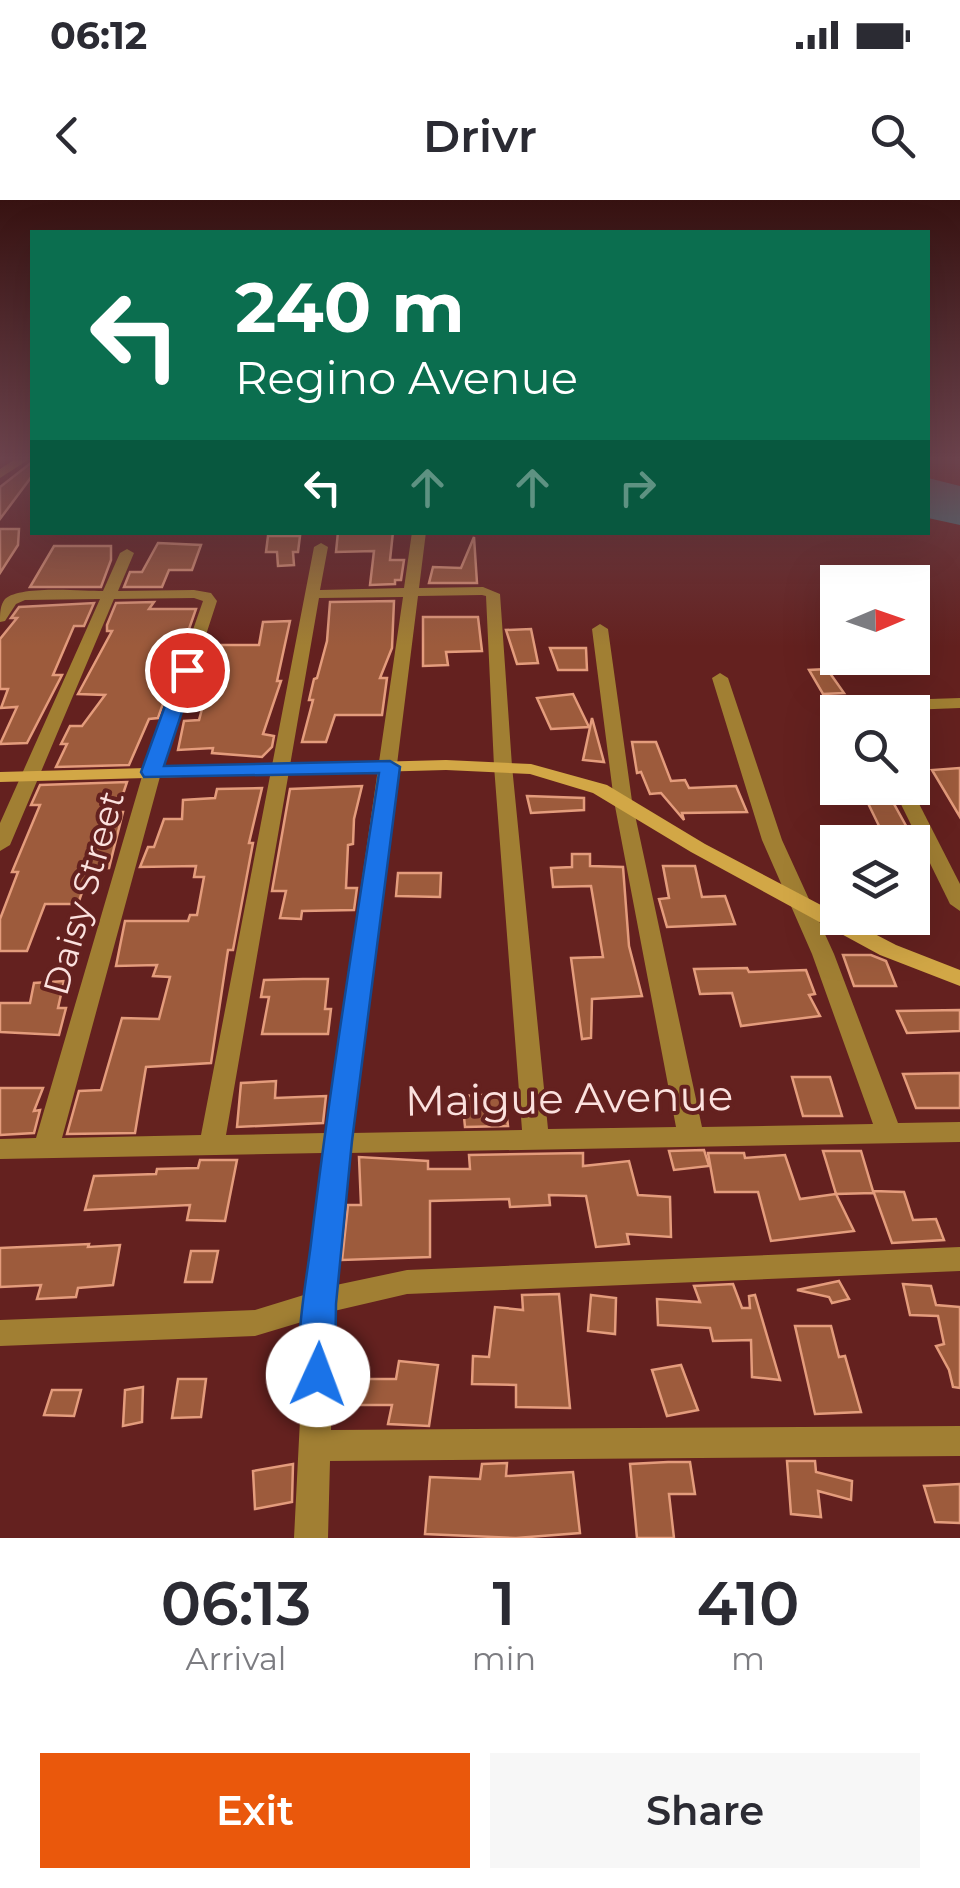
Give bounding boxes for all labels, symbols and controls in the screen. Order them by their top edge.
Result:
text: 06:12 [50,12,147,59]
icon: back [40,108,95,163]
text: Drivr [423,108,537,163]
icon: search [865,108,920,163]
text: 240 m [235,264,465,350]
icon: left [70,270,200,400]
text: Regino Avenue [235,350,578,405]
icon: left [295,460,350,515]
icon: ahead [400,460,455,515]
icon: ahead [505,460,560,515]
icon: right [610,460,665,515]
north arrow [820,565,930,675]
map controls [820,565,930,935]
pin [145,628,230,713]
icon: arrive [160,643,215,698]
button: search [820,695,930,805]
street label: Daisy Street [34,786,133,1000]
button: layers [820,825,930,935]
street label: Maigue Avenue [405,1069,733,1127]
position arrow [266,1323,370,1427]
text: 06:13 [161,1567,311,1640]
text: 1 [493,1567,515,1640]
text: 410 [697,1567,799,1640]
text: Arrival [185,1639,286,1678]
text: min [472,1639,536,1678]
text: m [731,1639,765,1678]
button: Exit [40,1753,470,1868]
button: Share [490,1753,920,1868]

